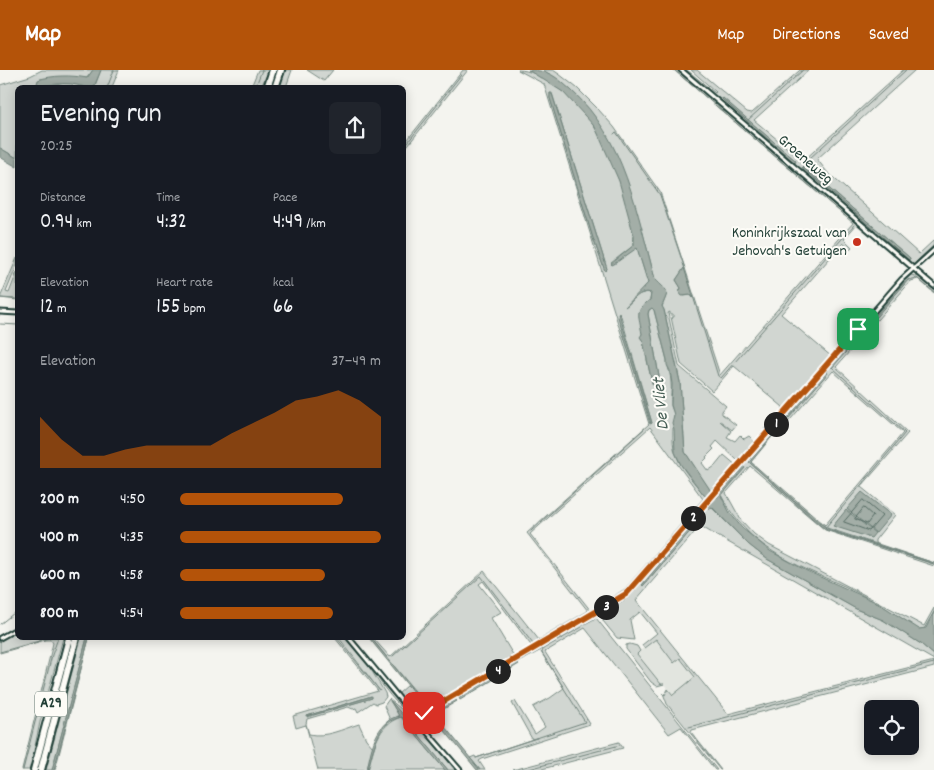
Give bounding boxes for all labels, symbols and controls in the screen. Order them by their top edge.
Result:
text: Map [25,18,61,52]
text: Map [717,23,744,48]
text: Directions [772,23,841,48]
text: Saved [869,23,909,48]
text: Evening run [40,96,162,136]
button: share [329,102,381,154]
street label: Groeneweg [772,129,838,191]
text: 20:25 [40,135,73,158]
text: Distance [40,188,86,208]
text: Time [156,188,180,208]
text: Pace [273,188,297,208]
text: 0.94 [40,208,73,238]
text: 4:32 [156,208,187,238]
text: 4:49 [273,208,303,238]
text: km [73,214,92,234]
text: /km [303,214,326,234]
place label: Koninkrijkszaal van Jehovah's Getuigen [732,222,847,263]
marker: Koninkrijkszaal van Jehovah's Getuigen [851,236,863,248]
text: Elevation [40,273,89,293]
text: Heart rate [156,273,213,293]
text: kcal [273,273,294,293]
text: 12 [40,293,54,323]
text: 155 [156,293,180,323]
text: 66 [273,293,293,323]
text: m [54,299,67,319]
text: bpm [180,299,206,319]
pin [837,308,879,350]
icon: arrive [844,315,872,343]
text: Elevation [40,350,96,373]
text: 37–49 m [331,350,381,373]
water label: De Vliet [647,375,677,431]
pin: 1 [764,412,788,436]
text: 1 [775,414,778,434]
text: 200 m [40,488,79,511]
text: 4:50 [120,488,145,511]
pin: 2 [680,506,706,530]
text: 2 [690,508,697,528]
text: 400 m [40,526,79,549]
text: 4:35 [120,526,144,549]
text: 600 m [40,564,80,587]
text: 4:58 [120,564,143,587]
pin: 3 [594,594,618,620]
text: 3 [603,597,610,617]
text: 800 m [40,602,79,625]
text: 4:54 [120,602,143,625]
pin: 4 [486,658,510,684]
text: 4 [496,661,501,681]
road number: A29 [35,692,67,716]
pin [403,692,445,734]
icon: check [410,699,438,727]
map controls [864,700,919,755]
button: locate [864,700,919,755]

